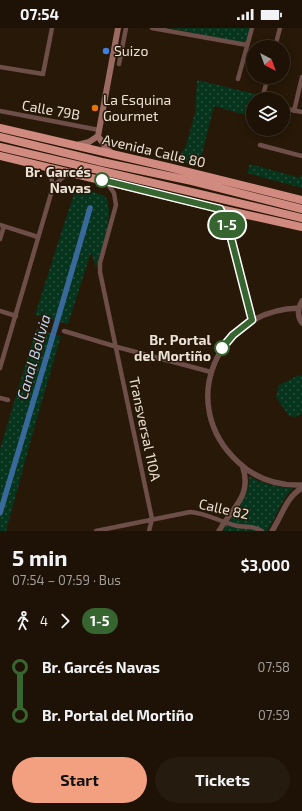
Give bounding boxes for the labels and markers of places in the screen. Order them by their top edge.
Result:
place label: Suizo [114,42,148,59]
marker: Suizo [101,46,111,56]
place label: La Esquina Gourmet [103,91,171,124]
marker: La Esquina Gourmet [90,103,100,113]
place label: Br. Garcés Navas [25,163,91,196]
marker: Br. Garcés Navas [94,172,110,188]
place label: Br. Portal del Mortiño [134,331,211,364]
marker: Br. Portal del Mortiño [214,340,230,356]

